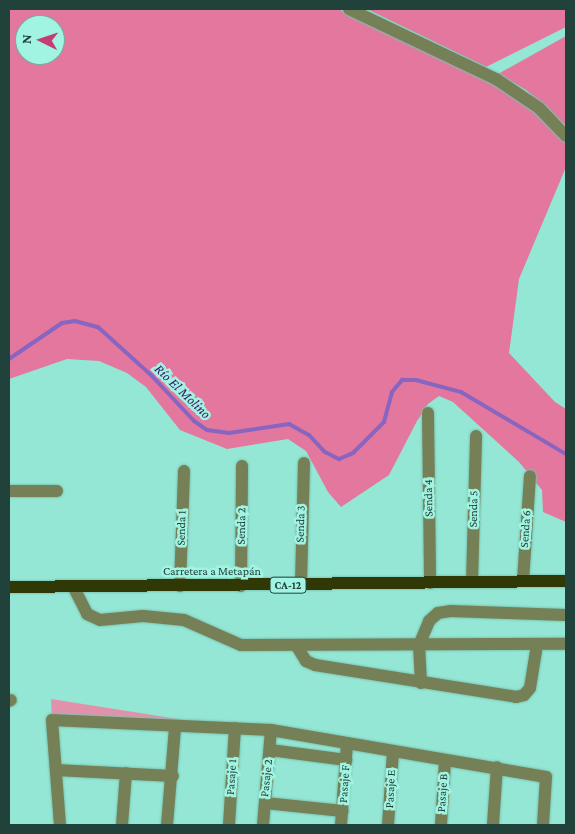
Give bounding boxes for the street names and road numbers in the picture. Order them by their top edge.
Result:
street label: Senda 4 [421,479,437,517]
street label: Senda 5 [466,490,482,528]
street label: Senda 3 [293,505,309,543]
street label: Senda 2 [234,507,250,545]
street label: Senda 1 [174,510,190,546]
street label: Senda 6 [518,510,534,548]
street label: Carretera a Metapán [163,565,261,579]
road number: CA-12 [269,576,307,594]
street label: Pasaje 2 [258,758,276,798]
street label: Pasaje 1 [224,759,240,795]
street label: Pasaje F [336,765,354,803]
street label: Pasaje E [383,769,399,809]
street label: Pasaje B [434,773,452,813]

